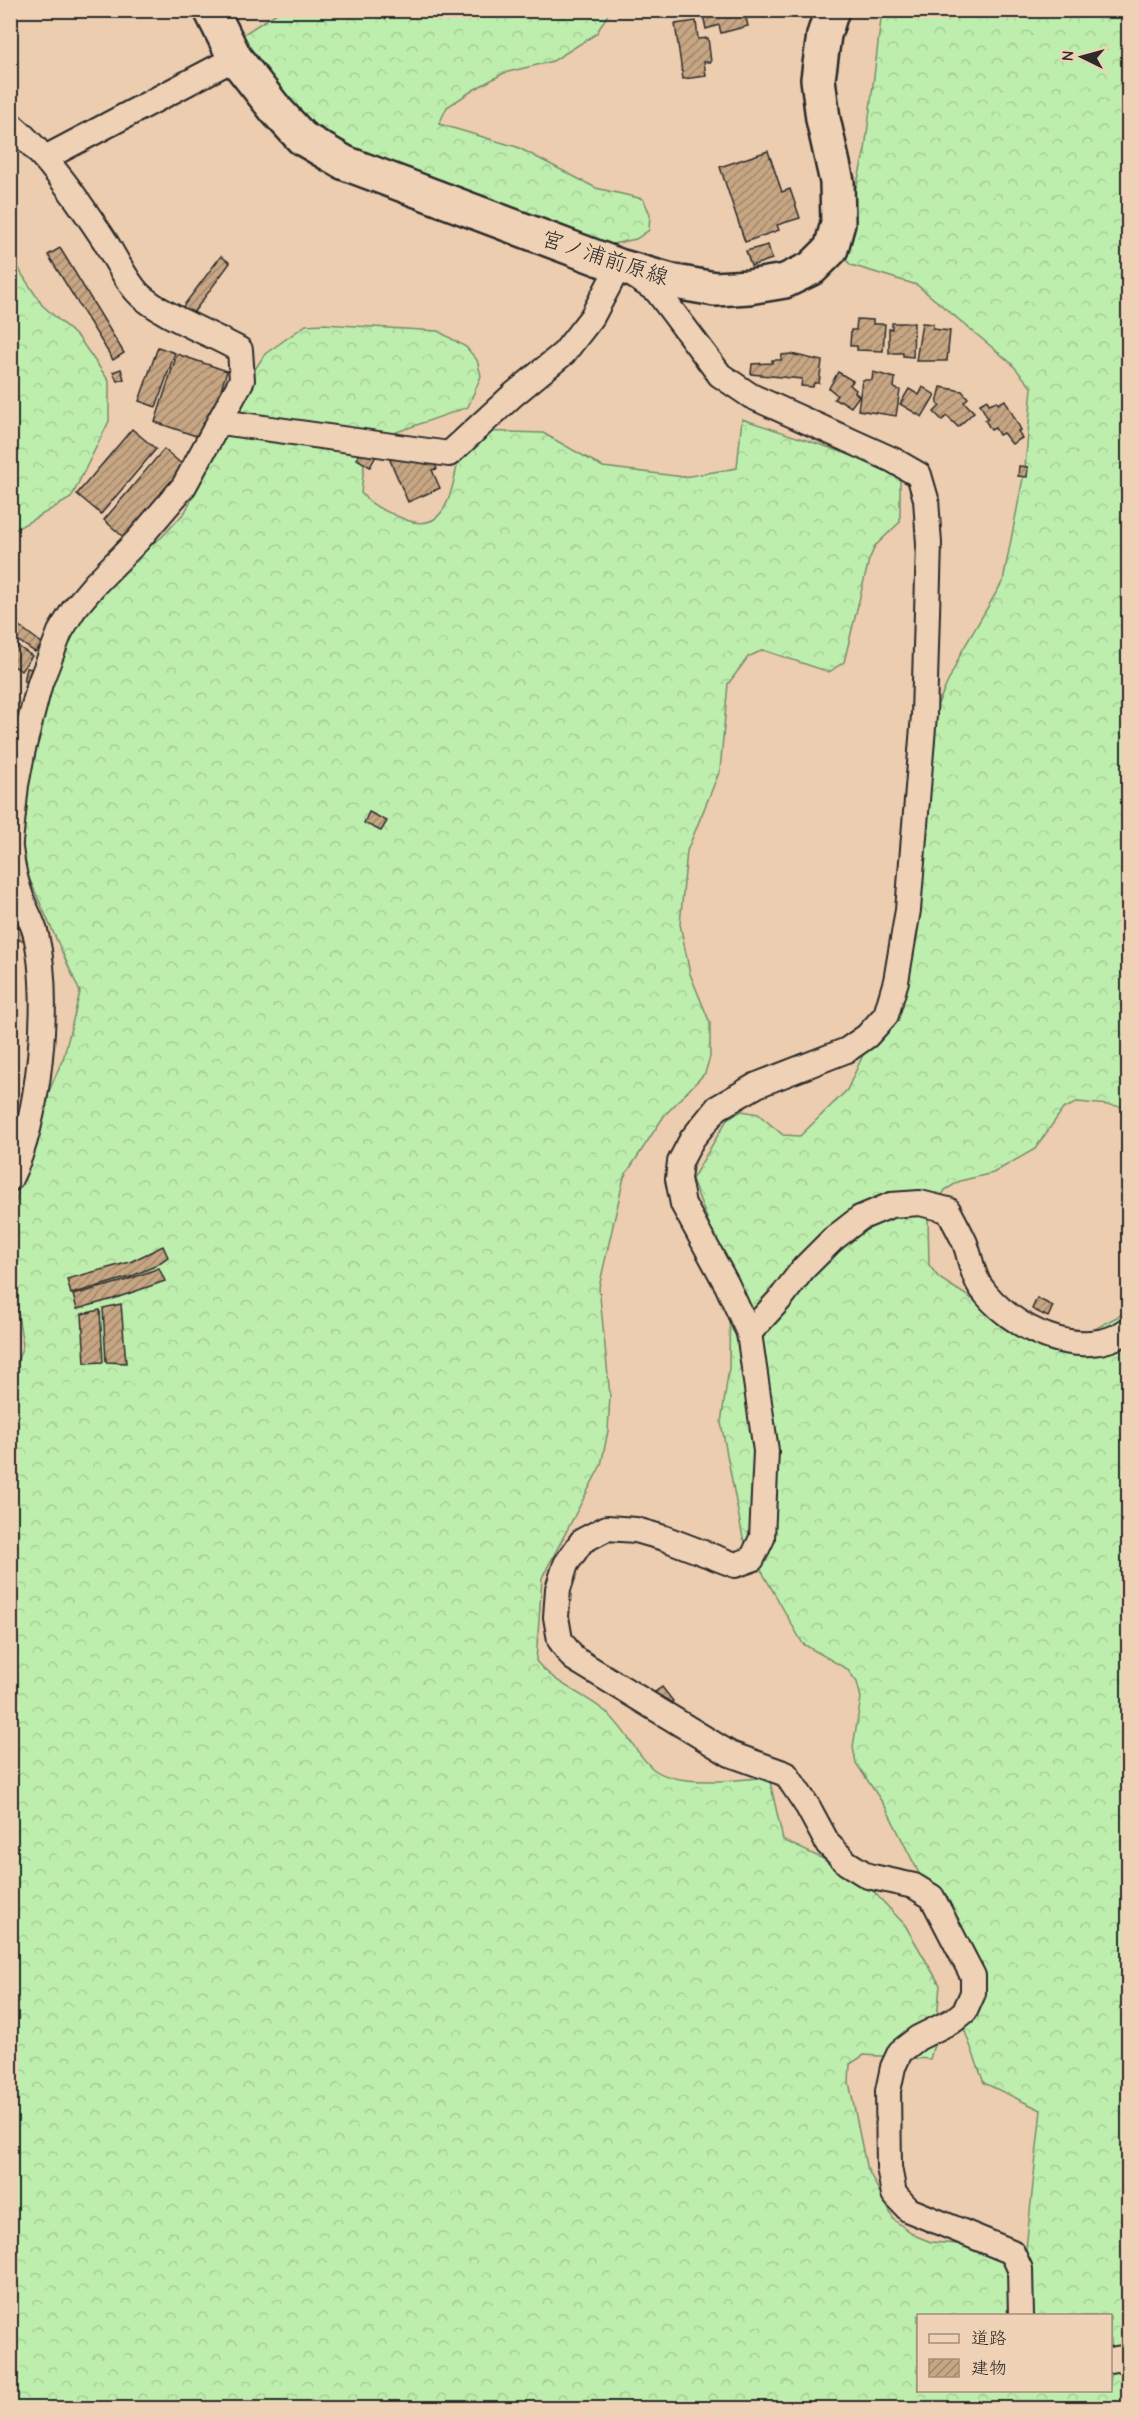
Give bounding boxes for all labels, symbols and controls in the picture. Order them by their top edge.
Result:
north arrow [1052,27,1112,87]
text: N [1059,50,1077,62]
street label: 宮ノ浦前原線 [538,225,672,291]
legend [917,2314,1112,2392]
text: 道路 [971,2328,1007,2349]
text: 建物 [971,2358,1007,2379]

